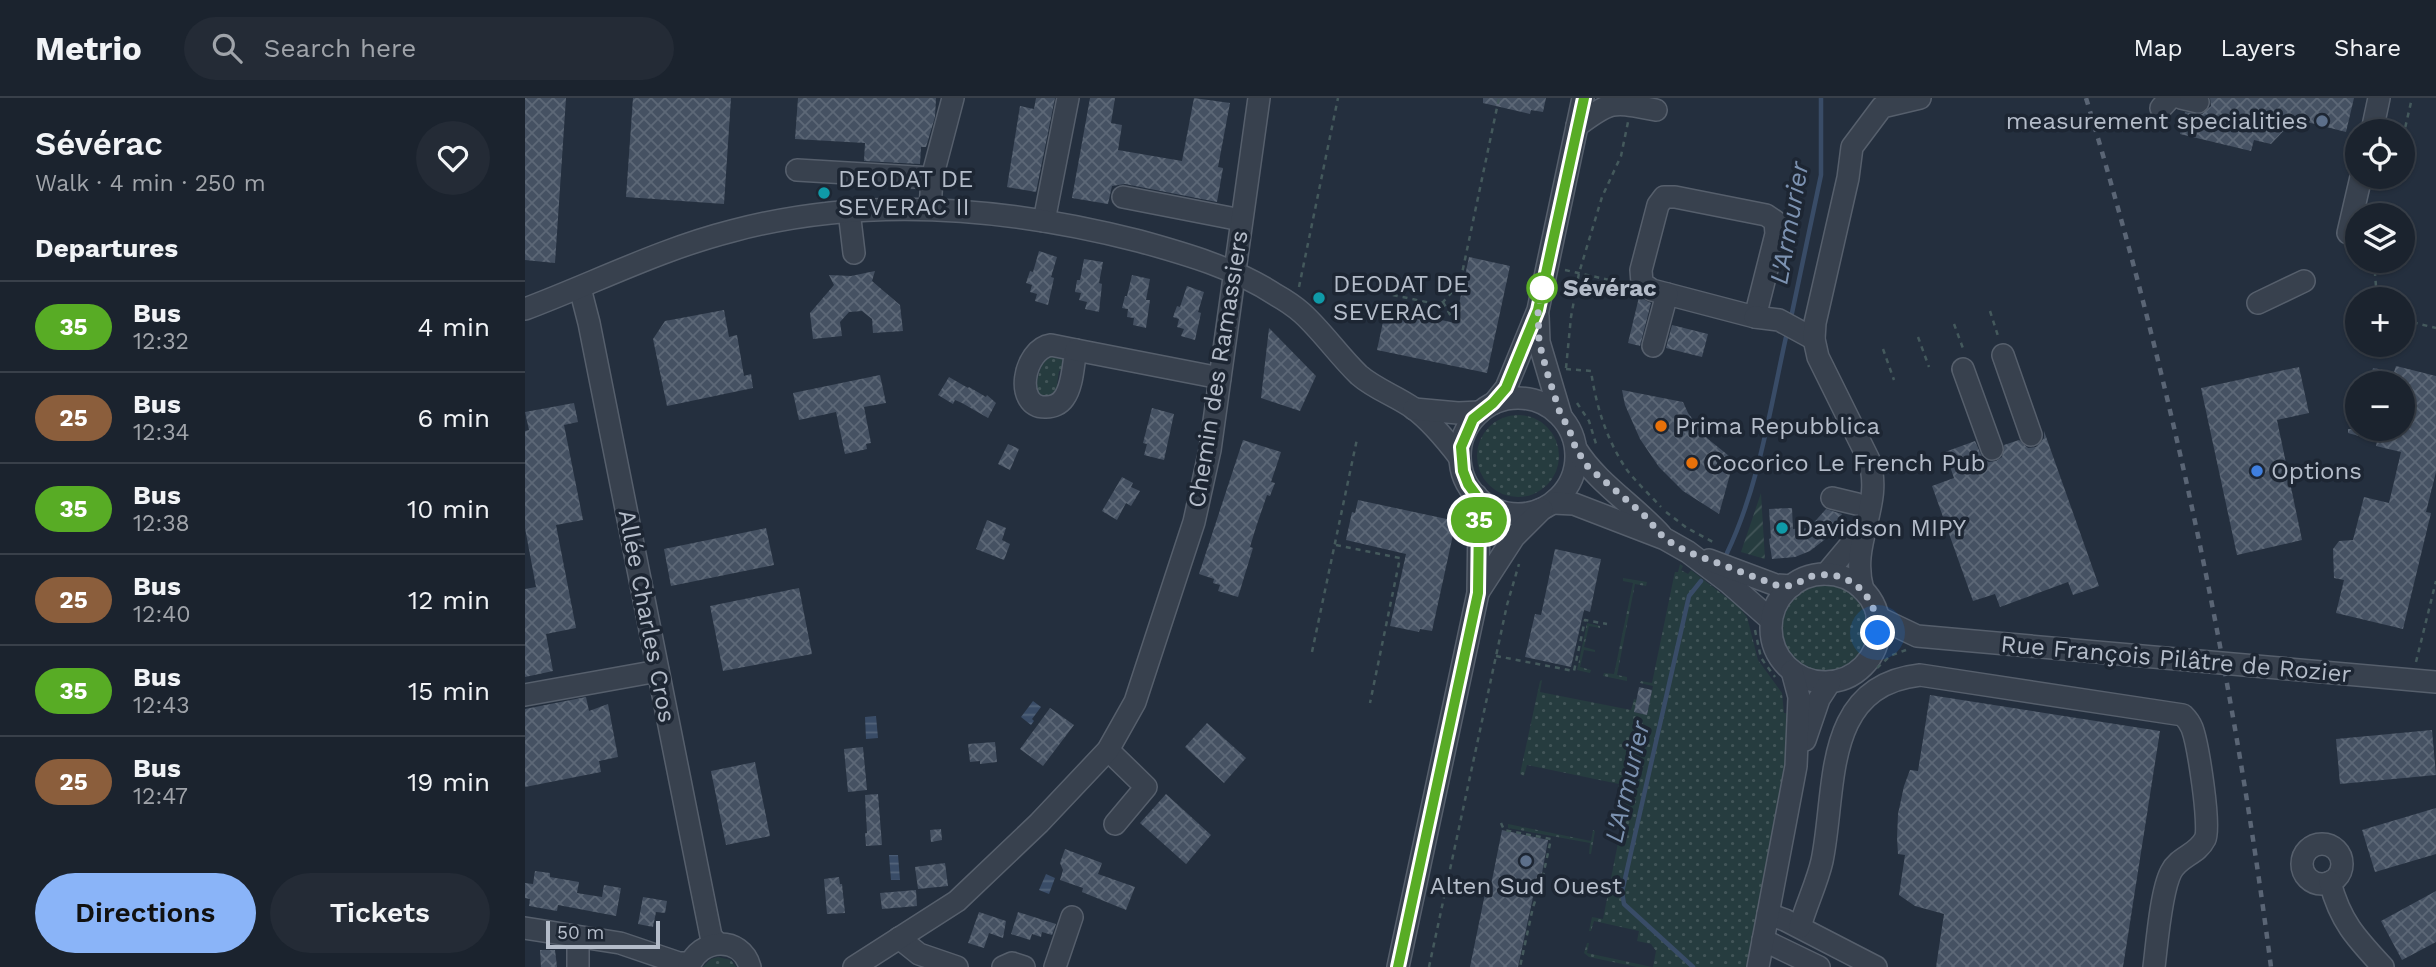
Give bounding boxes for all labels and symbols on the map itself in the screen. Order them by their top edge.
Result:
place label: measurement specialities [2006,107,2308,135]
marker: measurement specialities [2314,113,2330,129]
water label: L'Armurier [1763,158,1815,287]
place label: DEODAT DE SEVERAC II [838,165,973,221]
marker: DEODAT DE SEVERAC II [816,185,832,201]
street label: Chemin des Ramassiers [1182,228,1254,510]
place label: DEODAT DE SEVERAC 1 [1333,270,1468,326]
marker: Sévérac [1527,273,1557,303]
place label: Sévérac [1563,274,1657,302]
marker: DEODAT DE SEVERAC 1 [1311,290,1327,306]
place label: Prima Repubblica [1675,412,1880,440]
marker: Prima Repubblica [1653,418,1669,434]
place label: Cocorico Le French Pub [1706,449,1986,477]
marker: Cocorico Le French Pub [1684,455,1700,471]
place label: Options [2271,457,2362,485]
marker: Options [2249,463,2265,479]
line badge: 35 [1447,497,1511,543]
street label: Allée Charles Cros [613,507,681,725]
place label: Davidson MIPY [1796,514,1966,542]
marker: Davidson MIPY [1774,520,1790,536]
your location [1860,615,1895,650]
street label: Rue François Pilâtre de Rozier [2000,630,2353,688]
water label: L'Armurier [1598,717,1656,846]
marker: Alten Sud Ouest [1518,853,1534,869]
place label: Alten Sud Ouest [1430,872,1622,900]
scale bar [546,918,660,950]

